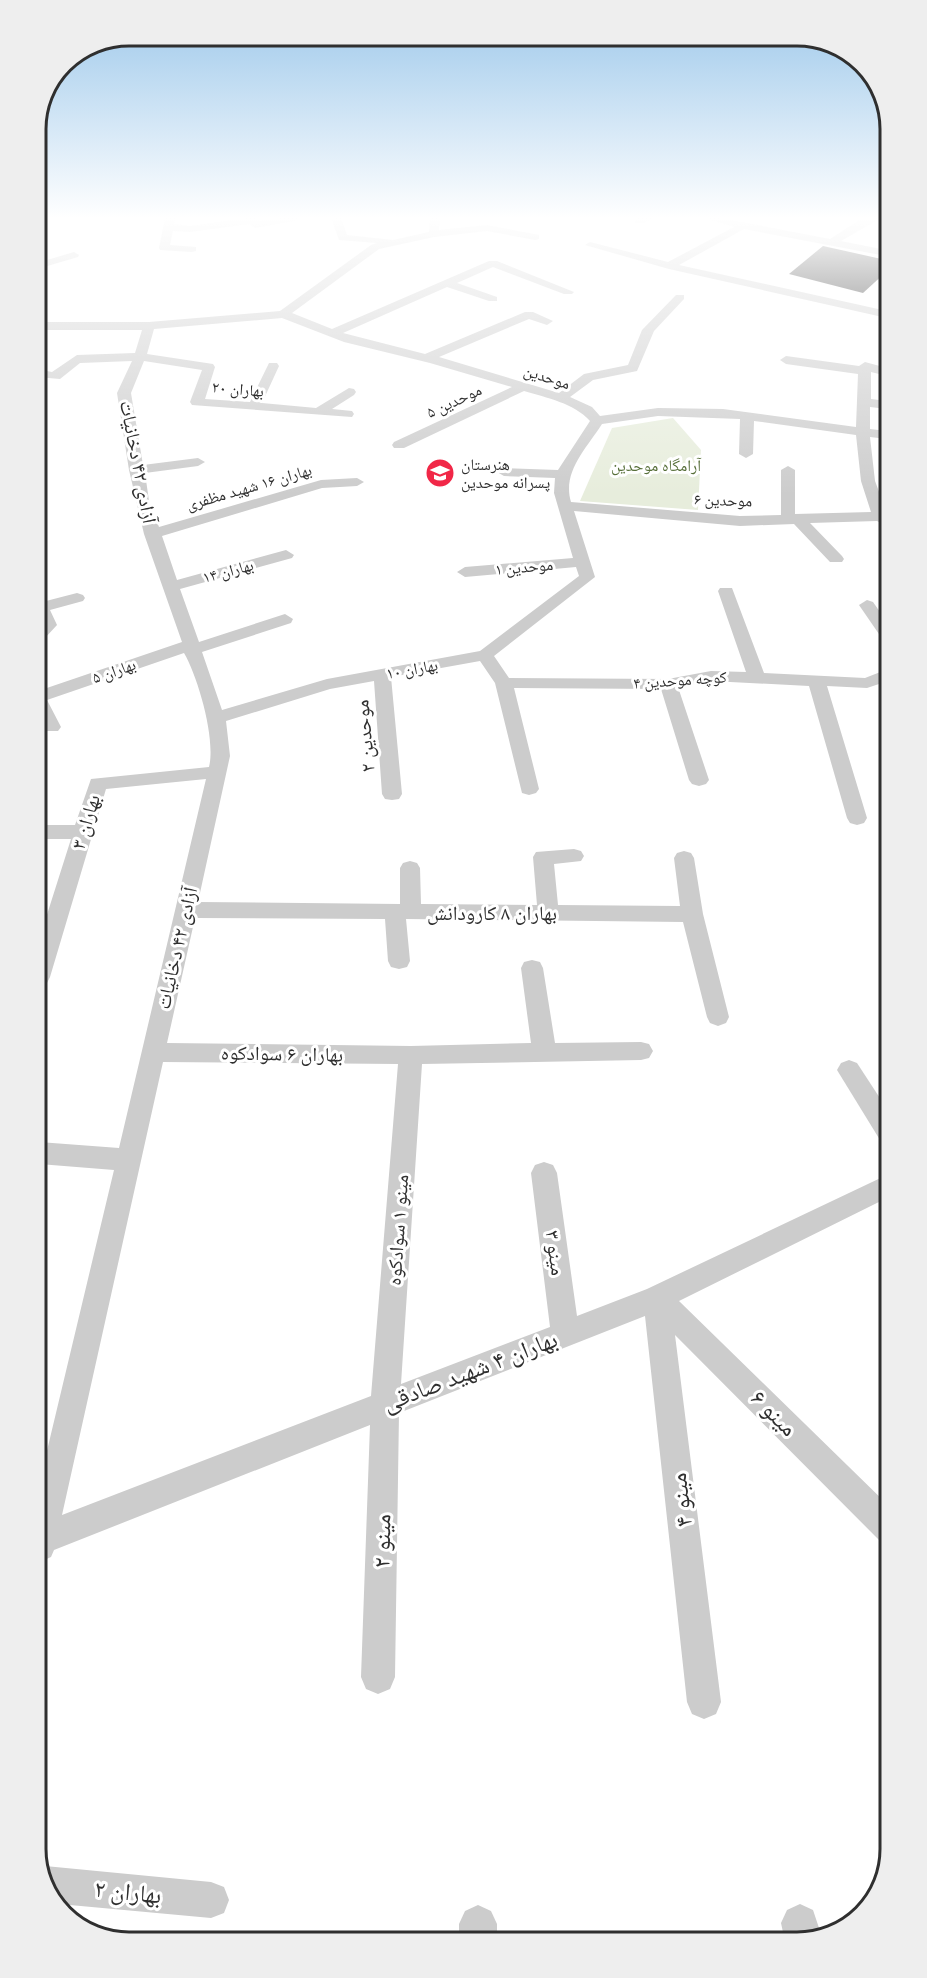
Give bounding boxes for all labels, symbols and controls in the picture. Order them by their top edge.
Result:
street label: موحدین [521,361,572,394]
street label: بهاران ۲۰ [211,377,265,402]
street label: موحدین ۵ [424,380,485,423]
street label: آزادی ۴۲ دخانیات [115,399,161,526]
place label: هنرستان پسرانه موحدین [461,455,550,493]
park label: آرامگاه موحدین [611,456,702,476]
school or university icon: هنرستان پسرانه موحدین [424,457,456,489]
street label: بهاران ۱۶ شهید مظفری [184,460,314,515]
street label: موحدین ۶ [693,489,753,512]
street label: بهاران ۱۴ [200,555,256,588]
street label: موحدین ۱ [494,555,554,580]
street label: بهاران ۵ [90,655,139,688]
street label: بهاران ۱۰ [385,655,439,684]
street label: کوچه موحدین ۴ [633,667,728,694]
street label: موحدین ۲ [350,699,380,773]
street label: بهاران ۳ [67,792,105,852]
street label: آزادی ۴۲ دخانیات [152,884,202,1011]
street label: بهاران ۸ کارودانش [427,902,557,925]
street label: بهاران ۶ سوادکوه [221,1041,343,1067]
street label: مینو ۱ سوادکوه [383,1174,413,1286]
street label: مینو ۳ [540,1229,570,1277]
street label: بهاران ۴ شهید صادقی [379,1325,561,1417]
street label: مینو ۶ [745,1384,803,1442]
street label: مینو ۴ [664,1471,698,1529]
street label: مینو ۲ [368,1514,396,1568]
street label: بهاران ۲ [93,1875,163,1909]

